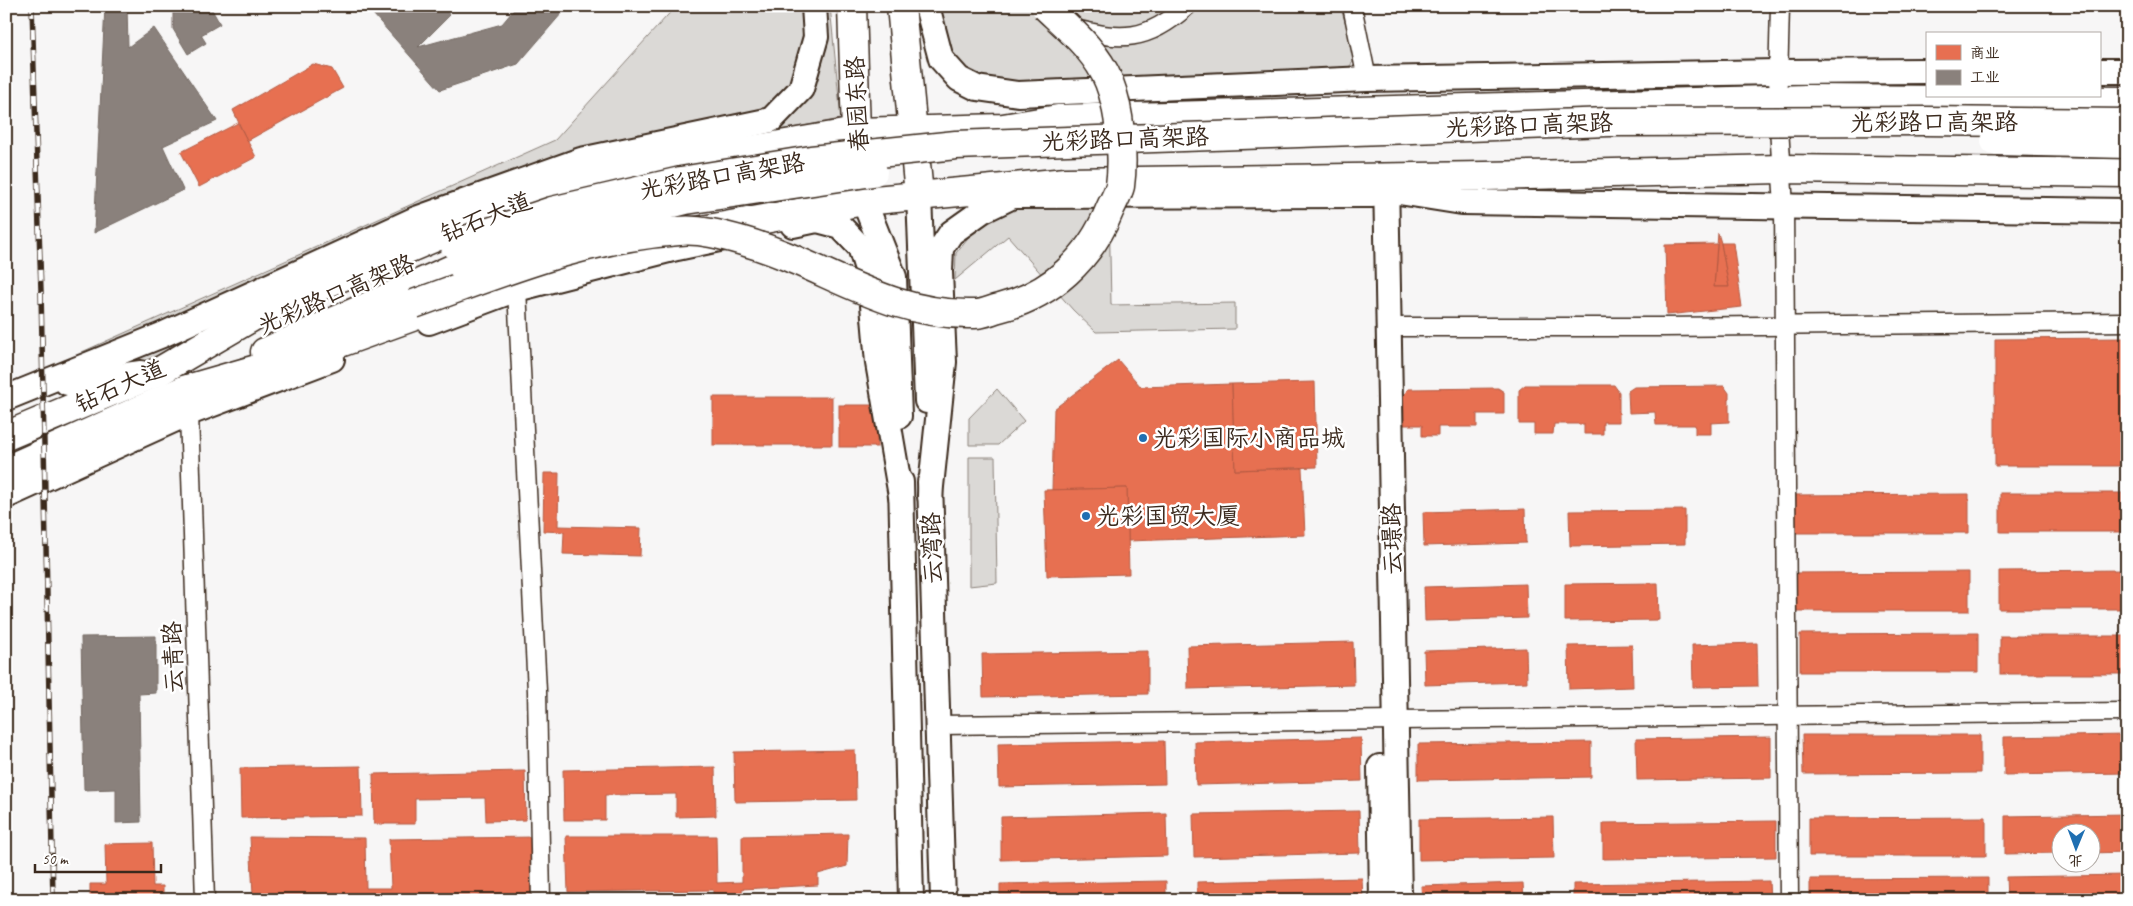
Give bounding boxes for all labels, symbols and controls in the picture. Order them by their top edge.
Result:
legend [1926,32,2100,98]
text: 商业 [1970,44,2000,63]
street label: 春园东路 [840,55,874,153]
text: 工业 [1970,68,2000,87]
street label: 光彩路口高架路 [1445,107,1613,143]
street label: 光彩路口高架路 [1850,107,2018,137]
street label: 光彩路口高架路 [1041,121,1209,157]
street label: 光彩路口高架路 [637,147,807,205]
street label: 钻石大道 [436,185,536,249]
street label: 光彩路口高架路 [253,247,419,341]
street label: 钻石大道 [70,353,170,419]
place label: 光彩国际小商品城 [1153,423,1345,453]
marker: 光彩国际小商品城 [1137,432,1149,444]
place label: 光彩国贸大厦 [1096,501,1240,531]
street label: 云璟路 [1376,503,1408,575]
marker: 光彩国贸大厦 [1080,510,1092,522]
street label: 云湾路 [916,511,948,585]
street label: 云青路 [157,620,189,694]
north arrow [2050,824,2100,874]
scale bar [35,841,161,873]
text: 50 m [42,850,69,869]
text: 北 [2069,852,2083,869]

